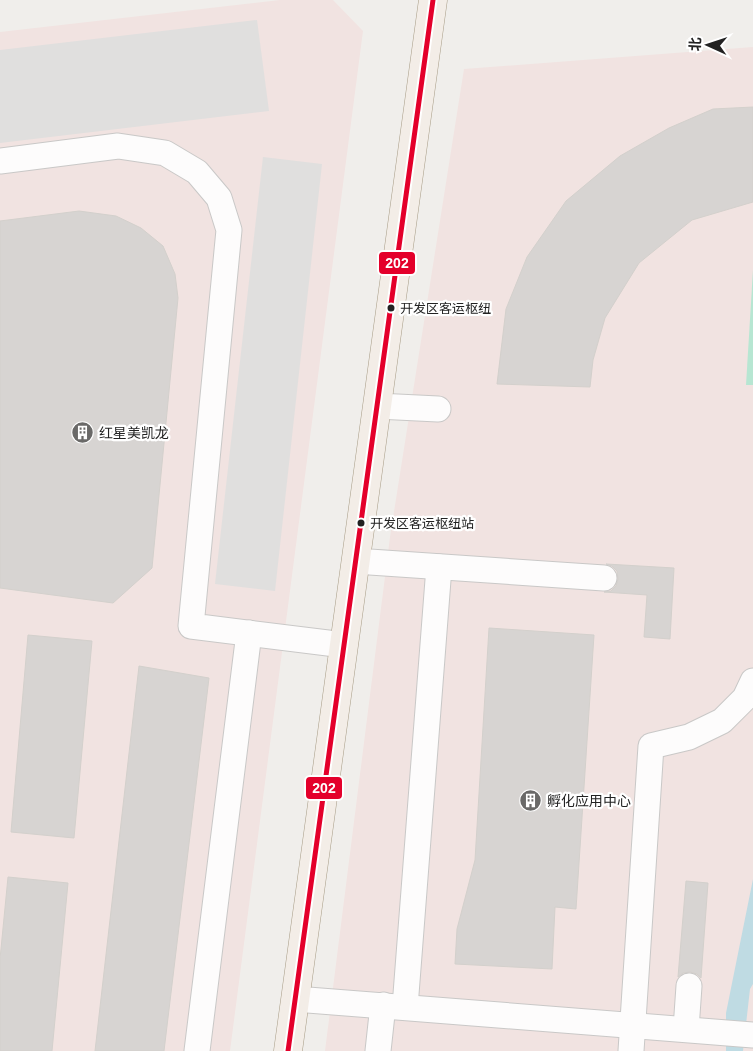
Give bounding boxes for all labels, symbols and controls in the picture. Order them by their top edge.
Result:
north arrow [683,20,733,70]
text: 北 [687,37,703,52]
line badge: 202 [378,251,416,275]
text: 202 [385,255,409,271]
place label: 开发区客运枢纽 [400,301,491,316]
marker: 开发区客运枢纽 [386,303,396,313]
building icon: 红星美凯龙 [71,421,95,445]
place label: 红星美凯龙 [99,425,169,441]
place label: 开发区客运枢纽站 [370,516,474,531]
marker: 开发区客运枢纽站 [356,518,366,528]
line badge: 202 [305,776,343,800]
text: 202 [312,780,336,796]
building icon: 孵化应用中心 [519,789,543,813]
place label: 孵化应用中心 [547,793,631,809]

